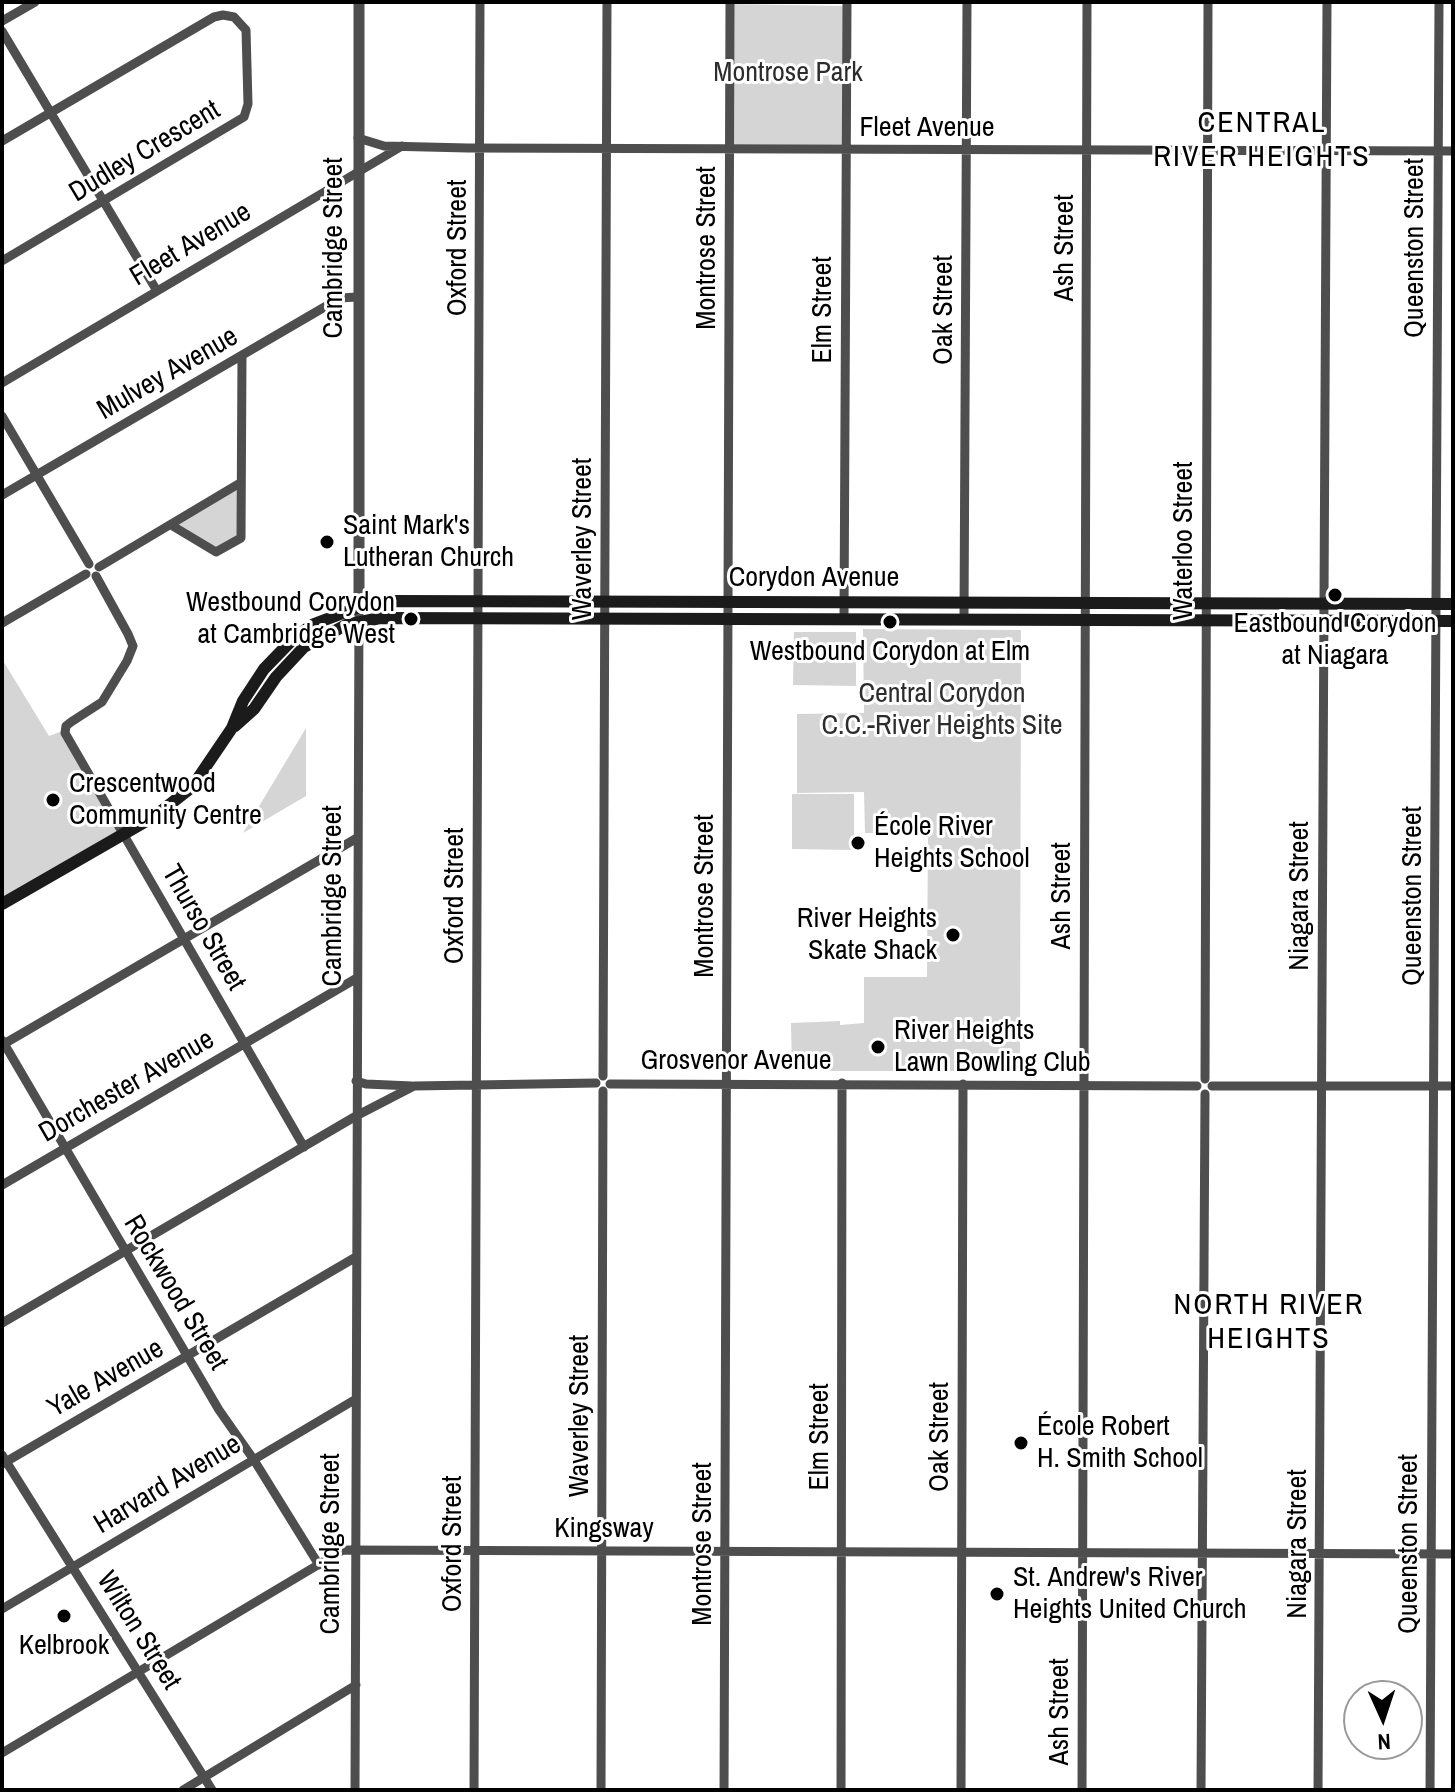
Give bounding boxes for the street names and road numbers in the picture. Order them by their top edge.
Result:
street label: Dudley Crescent [64,94,226,210]
street label: Fleet Avenue [860,111,994,145]
street label: Cambridge Street [317,157,351,339]
street label: Queenston Street [1398,158,1432,338]
street label: Montrose Street [690,166,724,330]
street label: Oxford Street [441,180,475,316]
street label: Ash Street [1048,194,1082,302]
street label: Fleet Avenue [125,196,257,294]
street label: Oak Street [927,255,961,365]
street label: Elm Street [806,256,840,364]
street label: Mulvey Avenue [92,320,244,428]
street label: Waverley Street [566,458,600,620]
street label: Waterloo Street [1167,462,1201,620]
street label: Corydon Avenue [729,561,899,595]
street label: Cambridge Street [316,805,350,987]
street label: Queenston Street [1396,806,1430,986]
street label: Montrose Street [688,814,722,978]
street label: Niagara Street [1283,821,1317,971]
street label: Oxford Street [438,828,472,964]
street label: Ash Street [1045,842,1079,950]
street label: Thurso Street [154,859,252,997]
street label: Dorchester Avenue [34,1023,220,1151]
street label: Grosvenor Avenue [640,1044,832,1078]
street label: Rockwood Street [116,1209,234,1377]
street label: Yale Avenue [42,1332,170,1426]
street label: Waverley Street [563,1335,597,1497]
street label: Oak Street [923,1382,957,1492]
street label: Elm Street [803,1383,837,1491]
street label: Harvard Avenue [88,1428,248,1542]
street label: Cambridge Street [314,1453,348,1635]
street label: Queenston Street [1392,1454,1426,1634]
street label: Montrose Street [686,1462,720,1626]
street label: Niagara Street [1281,1469,1315,1619]
street label: Oxford Street [436,1476,470,1612]
street label: Kingsway [554,1512,654,1546]
street label: Wilton Street [89,1566,187,1696]
street label: Ash Street [1043,1658,1077,1766]

